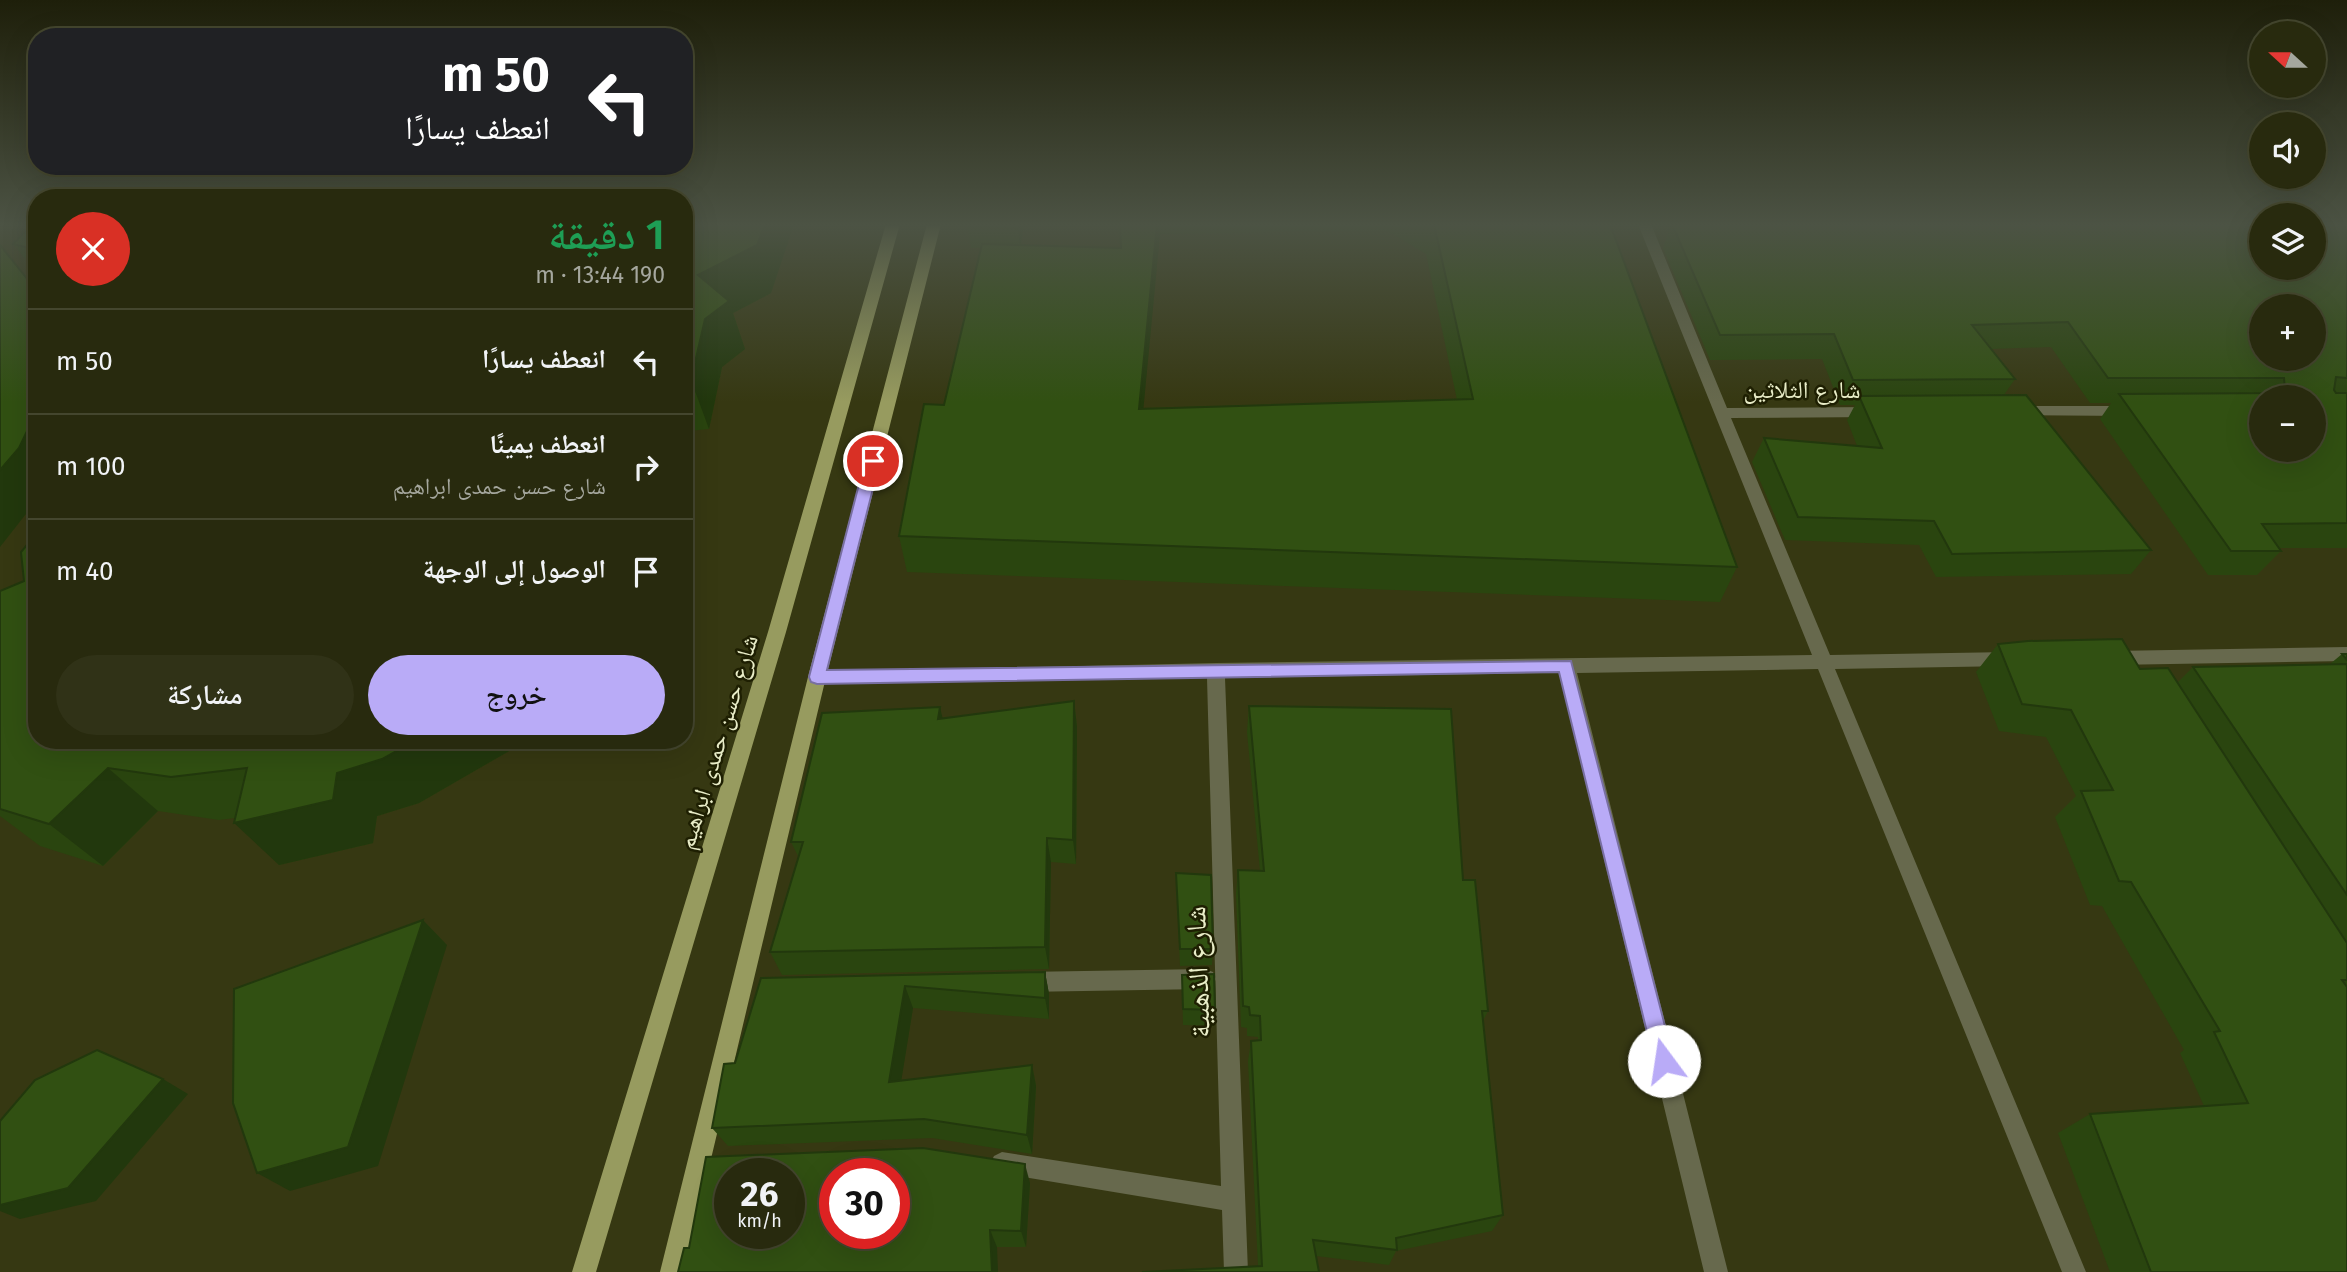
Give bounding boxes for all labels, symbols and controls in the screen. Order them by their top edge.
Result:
north arrow [2249,21,2326,98]
map controls [2249,21,2326,462]
text: 50 m [442,45,550,104]
icon: left [574,56,665,147]
text: انعطف يسارًا [405,109,550,147]
button: sound [2249,112,2326,189]
button: layers [2249,203,2326,280]
text: 1 دقيقة [548,210,665,260]
button: close [56,212,130,286]
text: 190 m · 13:44 [535,261,665,289]
button: + [2249,294,2326,371]
icon: left [627,343,665,381]
text: انعطف يسارًا [482,344,606,375]
text: 50 m [56,346,113,377]
street label: شارع الثلاثين [1744,376,1860,405]
button: − [2249,385,2326,462]
text: انعطف يمينًا [490,429,606,460]
pin [843,431,903,491]
icon: arrive [854,442,892,480]
icon: right [627,448,665,486]
text: 100 m [56,451,125,482]
text: شارع حسن حمدى ابراهيم [393,472,606,500]
icon: arrive [627,553,665,591]
text: الوصول إلى الوجهة [423,554,606,585]
text: 40 m [56,556,114,587]
street label: شارع حسن حمدى ابراهيم [672,632,766,853]
button: مشاركة [56,655,354,735]
button: خروج [368,655,665,735]
street label: شارع الذهبية [1179,906,1218,1038]
position arrow [1627,1024,1701,1098]
speed limit sign: 30 [819,1158,910,1249]
text: 26 [741,1173,778,1215]
text: km/h [737,1210,782,1232]

